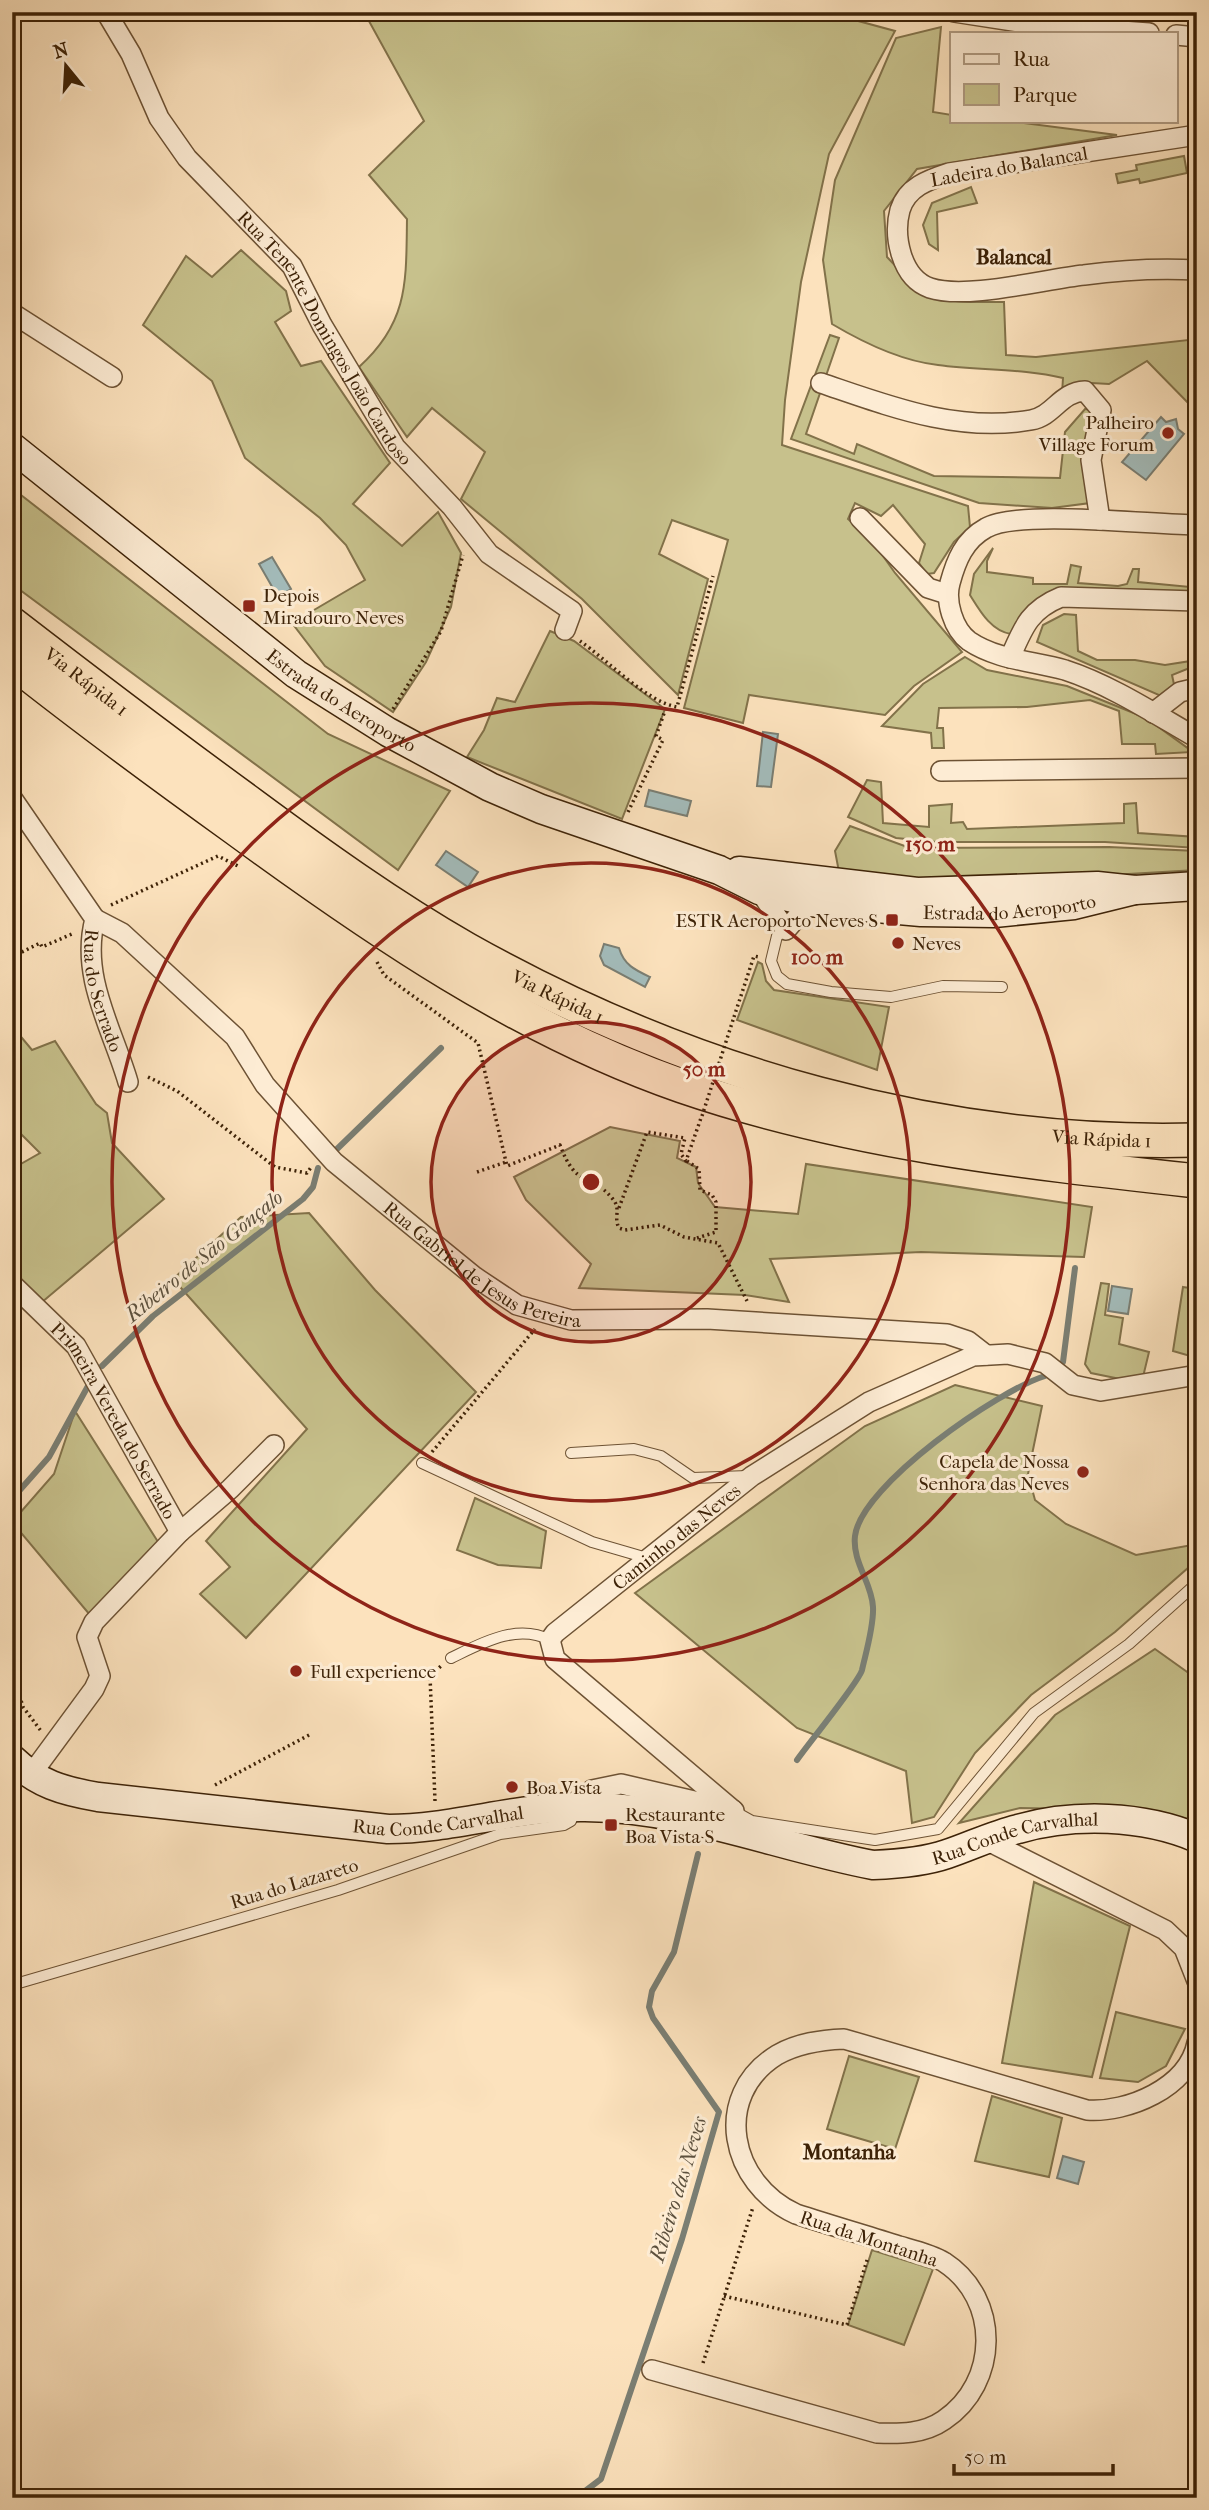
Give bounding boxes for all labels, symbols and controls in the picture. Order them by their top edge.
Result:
north arrow [32,32,102,102]
legend [950,32,1178,122]
text: N [51,38,72,63]
text: Rua [1013,47,1050,71]
text: Parque [1013,83,1077,107]
street label: Ladeira do Balancal [929,142,1089,192]
street label: Rua Tenente Domingos João Cardoso [232,207,416,470]
district label: Balancal [976,245,1052,269]
place label: Palheiro Village Forum [1038,412,1154,456]
marker: Palheiro Village Forum [1160,425,1176,441]
place label: Depois Miradouro Neves [263,585,404,629]
marker: Depois Miradouro Neves [241,598,257,614]
street label: Via Rápida 1 [39,642,132,721]
street label: Estrada do Aeroporto [262,645,420,757]
text: 150 m [905,832,956,856]
street label: Estrada do Aeroporto [923,890,1098,925]
place label: ESTR Aeroporto Neves S [675,910,878,932]
marker: ESTR Aeroporto Neves S [884,912,900,928]
street label: Rua do Serrado [79,928,127,1055]
place label: Neves [912,933,961,955]
marker: Neves [890,935,906,951]
text: 100 m [791,945,844,969]
street label: Via Rápida 1 [507,965,607,1029]
text: 50 m [683,1057,726,1081]
street label: Via Rápida 1 [1050,1126,1151,1152]
centre of rings [579,1170,603,1194]
water label: Ribeiro de São Gonçalo [119,1185,288,1328]
street label: Rua Gabriel de Jesus Pereira [379,1197,581,1332]
street label: Primeira Vereda do Serrado [46,1318,181,1523]
place label: Capela de Nossa Senhora das Neves [919,1451,1069,1495]
marker: Capela de Nossa Senhora das Neves [1075,1464,1091,1480]
street label: Caminho das Neves [608,1480,745,1595]
place label: Full experience [310,1661,436,1683]
marker: Full experience [288,1663,304,1679]
place label: Boa Vista [526,1777,602,1799]
marker: Boa Vista [504,1779,520,1795]
street label: Rua Conde Carvalhal [351,1802,525,1841]
place label: Restaurante Boa Vista S [625,1804,725,1848]
street label: Rua Conde Carvalhal [929,1809,1098,1870]
marker: Restaurante Boa Vista S [603,1817,619,1833]
street label: Rua do Lazareto [228,1854,361,1914]
water label: Ribeiro das Neves [644,2113,712,2266]
district label: Montanha [802,2140,896,2164]
street label: Rua da Montanha [797,2206,941,2272]
scale bar [954,2433,1113,2477]
text: 50 m [964,2445,1007,2469]

